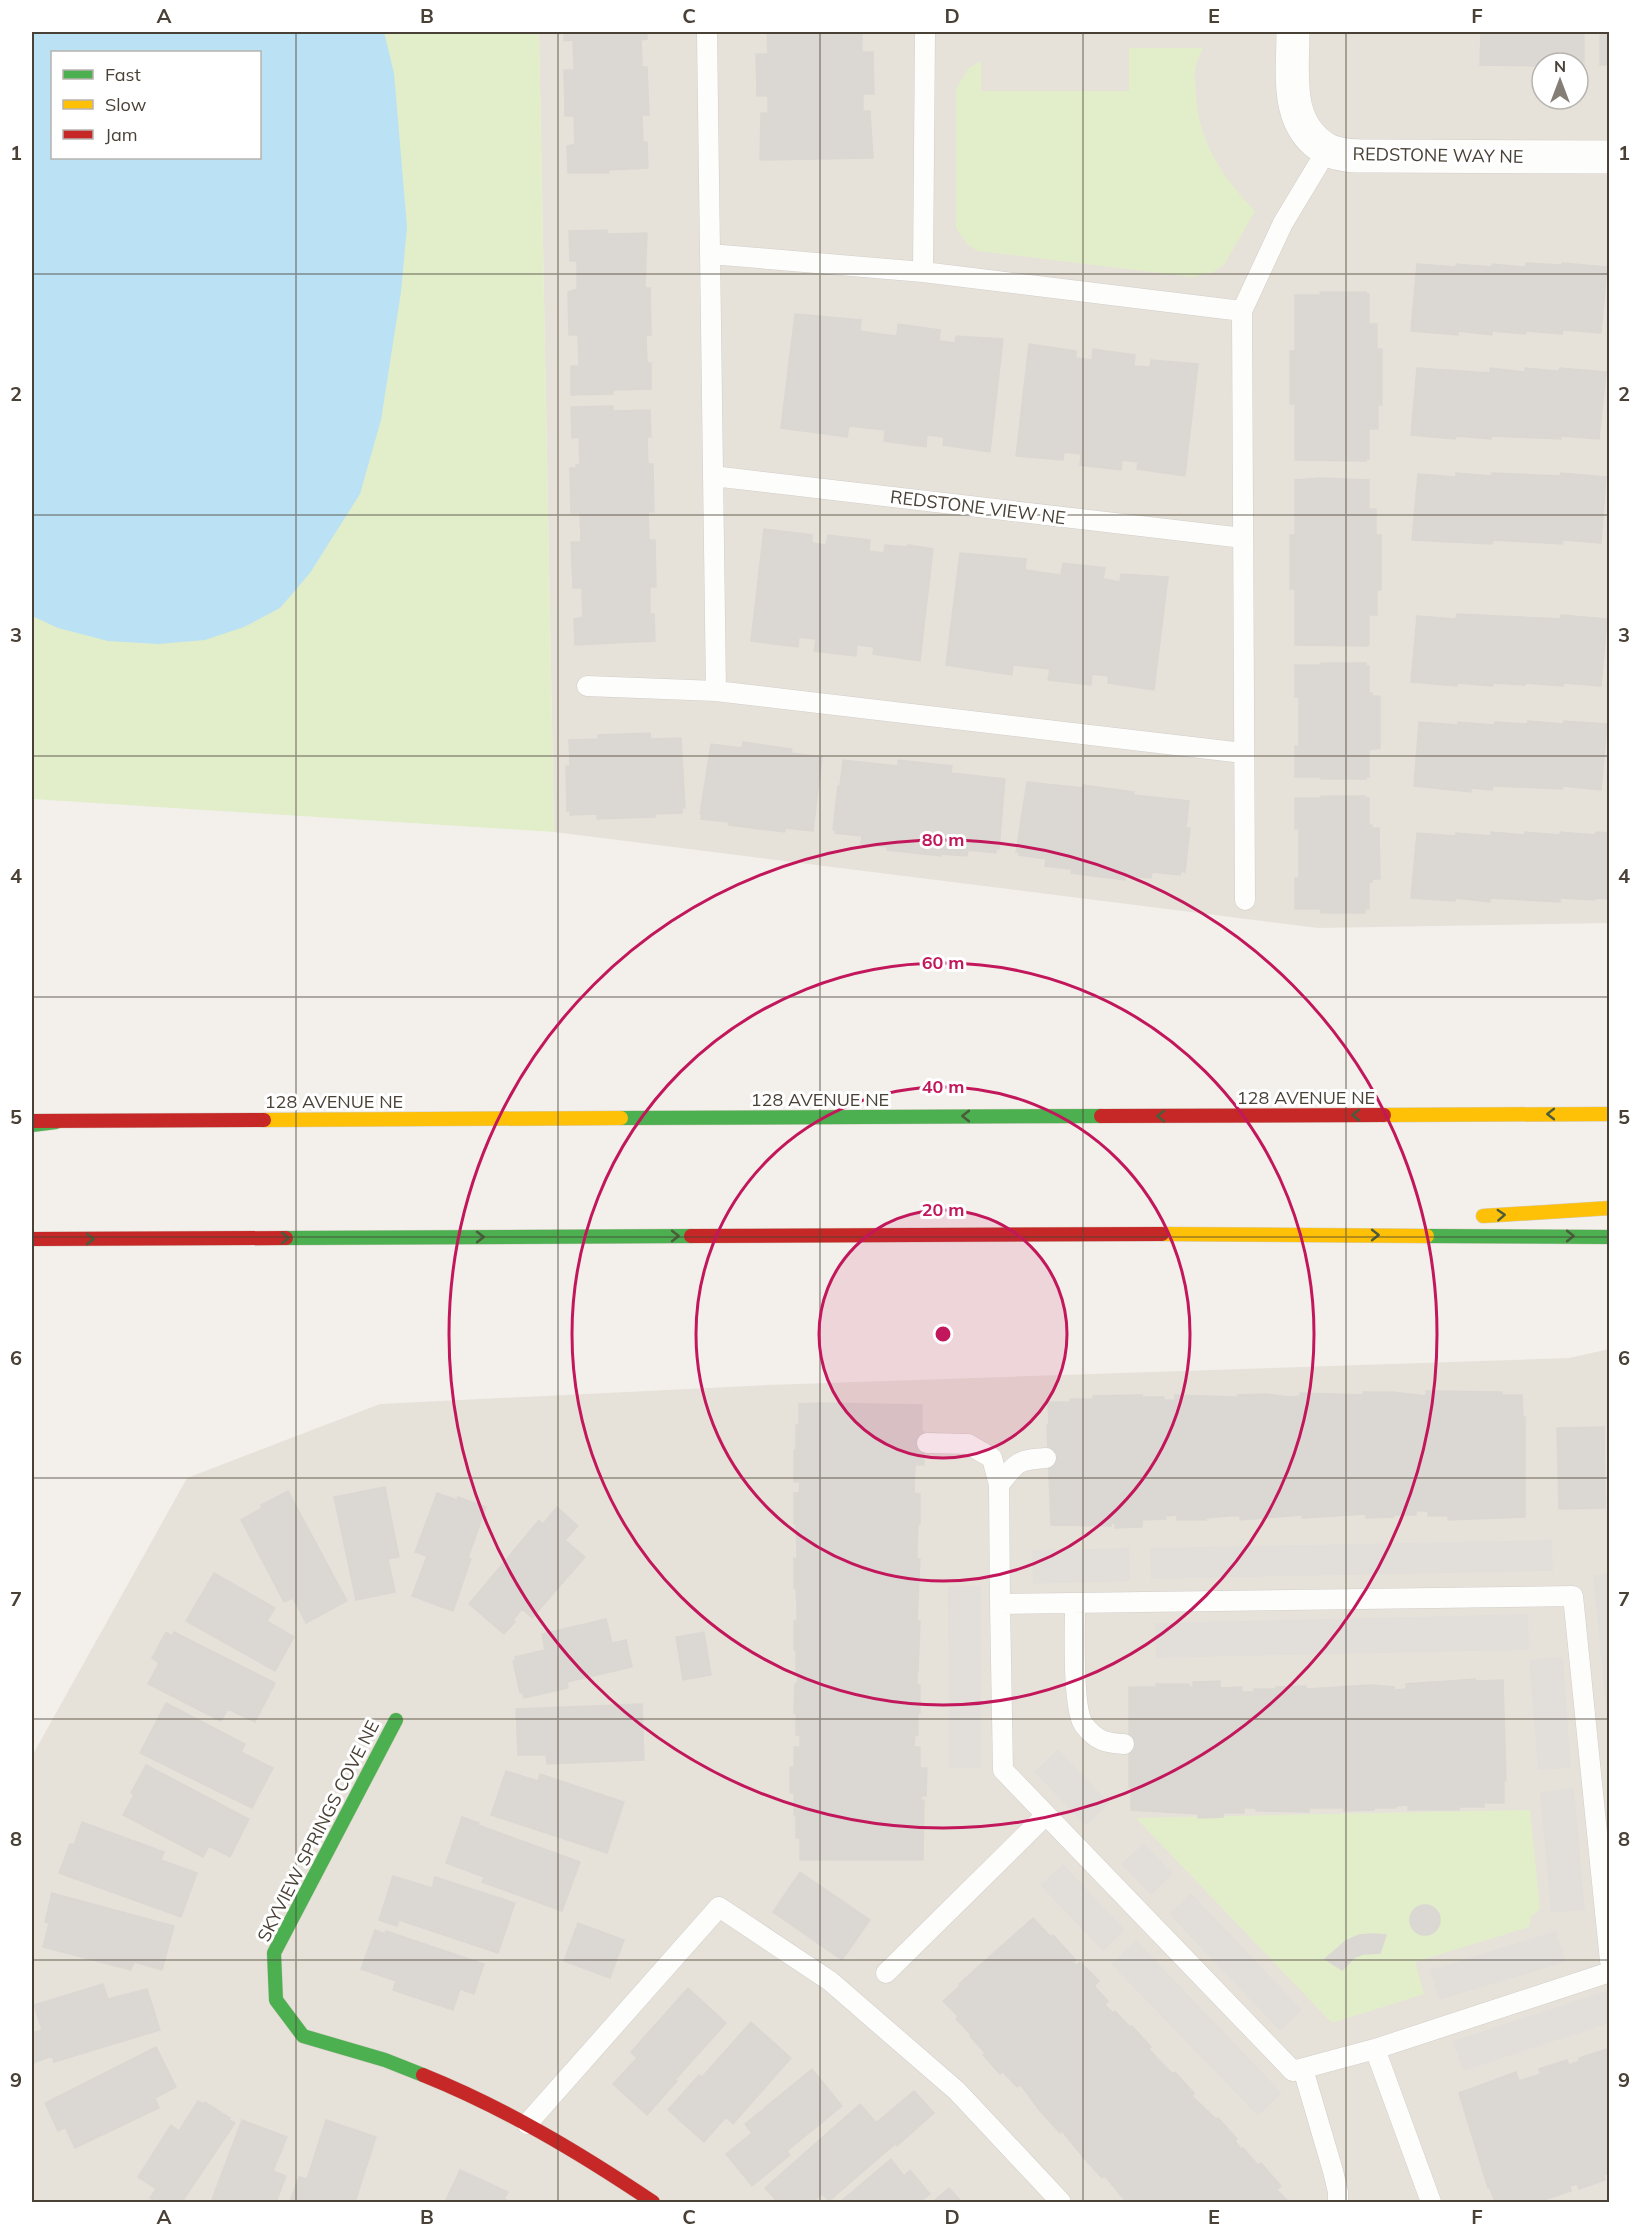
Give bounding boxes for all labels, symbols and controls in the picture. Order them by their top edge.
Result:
text: A [157,3,172,28]
text: B [420,3,434,28]
text: C [682,3,696,28]
text: D [944,3,960,28]
text: E [1208,3,1220,28]
text: F [1471,3,1483,28]
legend [51,51,261,159]
north arrow [1530,51,1590,111]
text: N [1554,56,1566,76]
text: Fast [105,63,141,86]
text: Slow [105,93,147,116]
text: Jam [105,123,138,146]
text: 1 [10,140,22,165]
text: 1 [1618,140,1630,165]
street label: REDSTONE WAY NE [1352,142,1524,168]
text: 2 [10,381,22,406]
text: 2 [1618,381,1630,406]
street label: REDSTONE VIEW NE [889,485,1067,529]
text: 3 [10,622,22,647]
text: 3 [1618,622,1630,647]
text: 80 m [922,828,964,851]
text: 4 [10,863,22,888]
text: 4 [1618,863,1630,888]
text: 60 m [922,951,964,974]
text: 40 m [922,1075,964,1098]
street label: 128 AVENUE NE [1237,1086,1375,1109]
street label: 128 AVENUE NE [751,1088,889,1111]
street label: 128 AVENUE NE [265,1090,403,1113]
text: 5 [10,1104,22,1129]
text: 5 [1618,1104,1630,1129]
one-way arrow [1547,1108,1556,1120]
one-way arrow [1157,1109,1166,1122]
one-way arrow [1352,1109,1361,1121]
one-way arrow [962,1110,971,1122]
text: 20 m [922,1198,964,1221]
one-way arrow [1496,1208,1505,1221]
one-way arrow [1371,1229,1380,1241]
one-way arrow [670,1230,679,1242]
one-way arrow [1566,1230,1575,1242]
one-way arrow [475,1231,484,1243]
one-way arrow [280,1232,289,1244]
one-way arrow [85,1233,94,1245]
centre of rings [933,1324,953,1344]
text: 6 [10,1345,22,1370]
text: 6 [1618,1345,1630,1370]
text: 7 [10,1586,22,1611]
text: 7 [1618,1586,1630,1611]
street label: SKYVIEW SPRINGS COVE NE [252,1716,384,1946]
text: 8 [10,1826,22,1851]
text: 8 [1618,1826,1630,1851]
text: 9 [10,2067,22,2092]
text: 9 [1618,2067,1630,2092]
text: A [157,2204,172,2229]
text: B [420,2204,434,2229]
text: C [682,2204,696,2229]
text: D [944,2204,960,2229]
text: E [1208,2204,1220,2229]
text: F [1471,2204,1483,2229]

